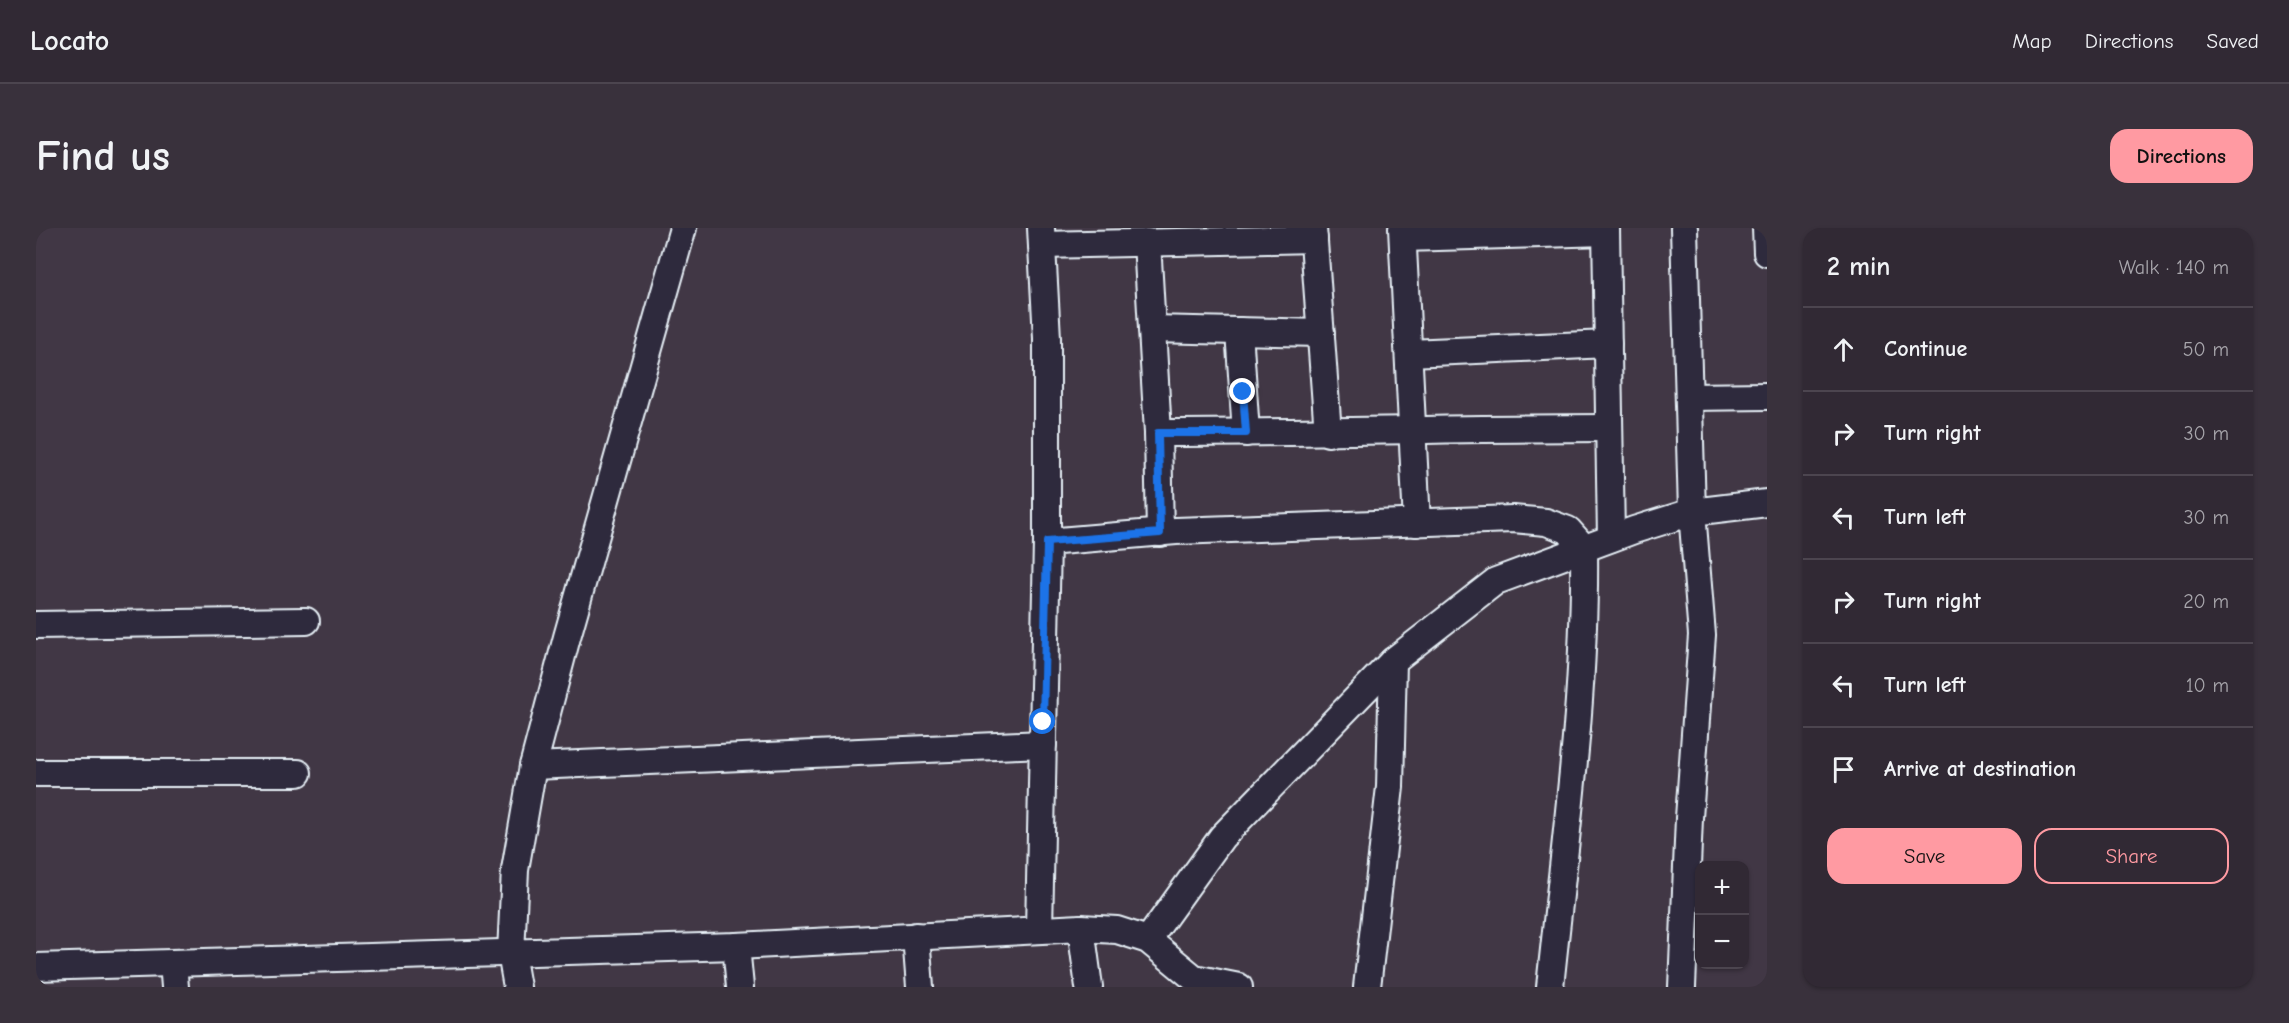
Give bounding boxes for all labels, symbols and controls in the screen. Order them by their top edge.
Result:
text: Locato [30,25,109,57]
text: Map [2012,29,2052,53]
text: Directions [2085,29,2174,53]
text: Saved [2207,29,2259,53]
button: Directions [2110,129,2253,183]
text: Find us [36,132,170,181]
text: 2 min [1827,252,1890,282]
text: Walk · 140 m [2119,256,2229,279]
icon: ahead [1827,333,1860,366]
text: Continue [1884,336,1967,362]
text: 50 m [2183,338,2229,361]
route end [1229,378,1255,404]
icon: right [1827,417,1860,450]
text: Turn right [1884,420,1981,446]
text: 30 m [2183,422,2229,445]
icon: left [1827,501,1860,534]
text: Turn left [1884,504,1966,530]
text: 30 m [2183,506,2229,529]
icon: right [1827,585,1860,618]
text: Turn right [1884,588,1981,614]
text: 20 m [2183,590,2229,613]
icon: left [1827,669,1860,702]
text: Turn left [1884,672,1966,698]
text: 10 m [2186,674,2229,697]
route start [1029,708,1055,734]
icon: arrive [1827,753,1860,786]
text: Arrive at destination [1884,756,2076,782]
button: Save [1827,828,2022,884]
button: Share [2034,828,2229,884]
map controls [1695,861,1749,969]
button: + [1695,861,1749,915]
button: − [1695,915,1749,969]

